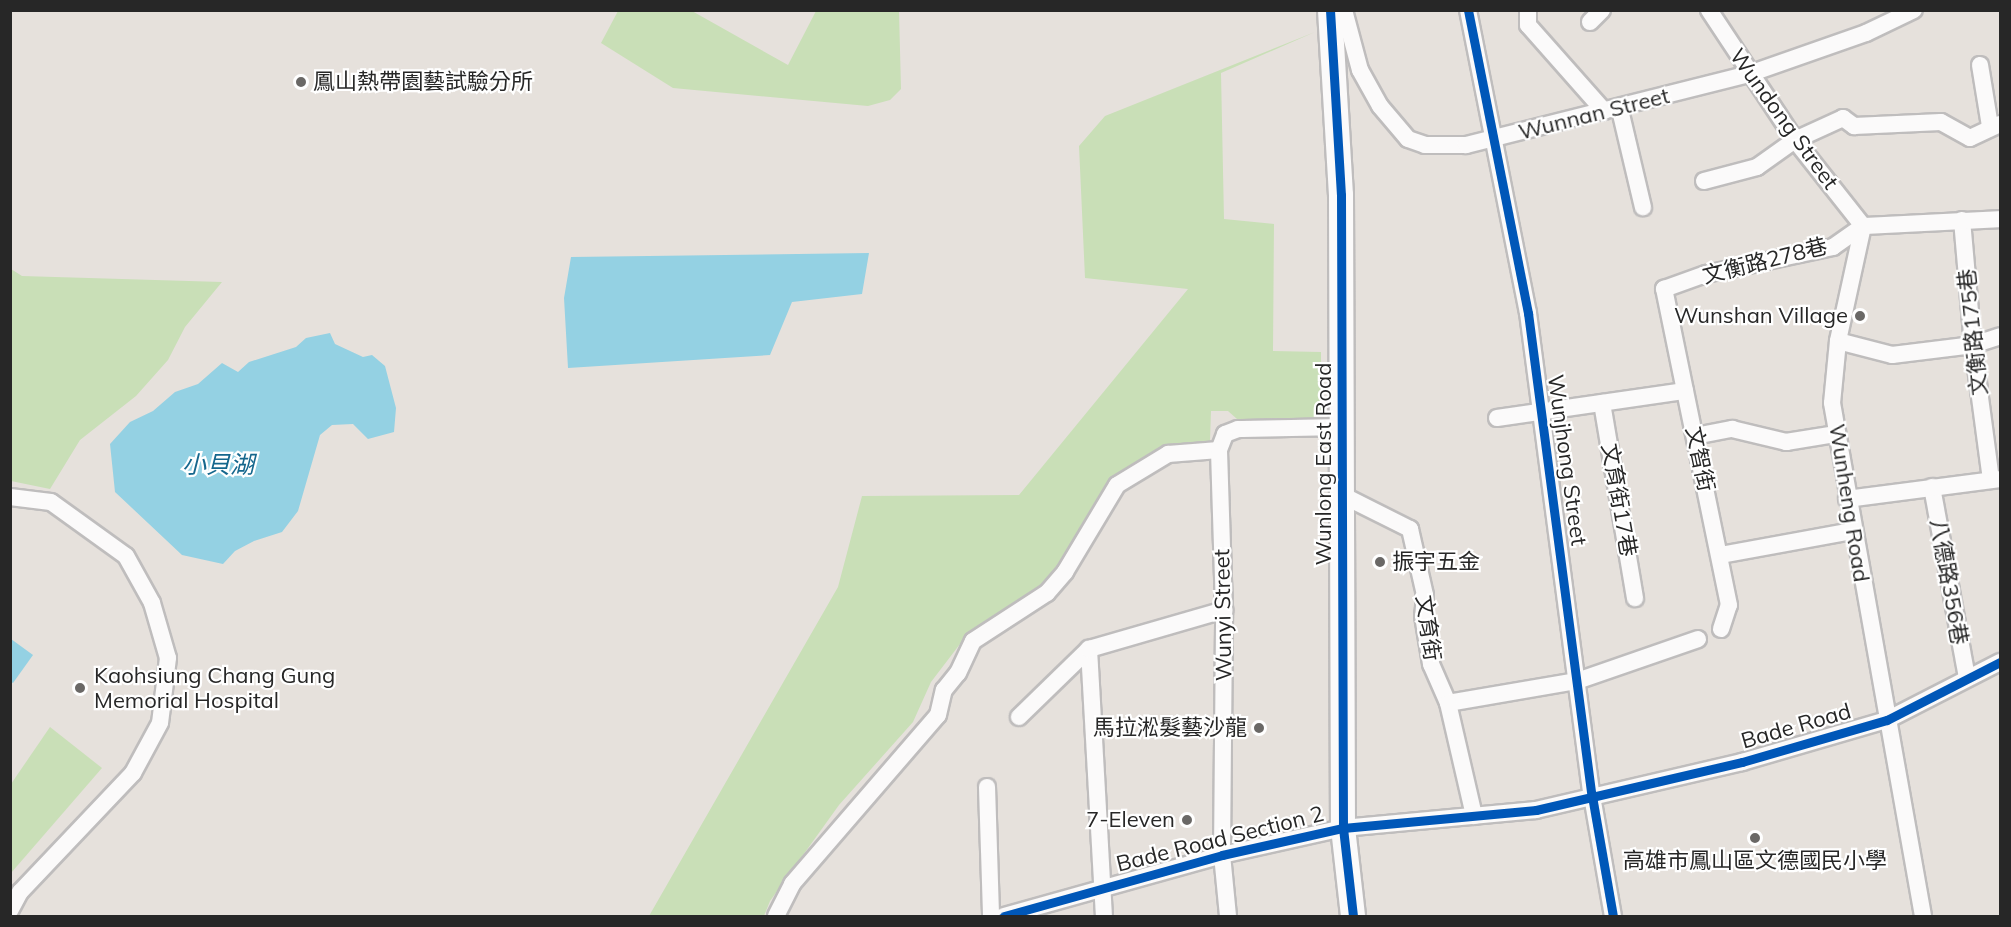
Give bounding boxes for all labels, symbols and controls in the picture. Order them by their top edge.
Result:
street label: Wundong Street [1724,44,1844,194]
place label: 鳳山熱帶園藝試驗分所 [313,69,533,95]
marker: 鳳山熱帶園藝試驗分所 [294,75,308,89]
street label: Wunnan Street [1516,83,1672,145]
street label: 文衡路278巷 [1700,233,1830,289]
street label: 文衡路175巷 [1953,267,1993,397]
place label: Wunshan Village [1674,303,1848,329]
marker: Wunshan Village [1853,309,1867,323]
street label: Wunlong East Road [1311,363,1337,565]
street label: Wunjhong Street [1542,373,1592,547]
street label: Wunheng Road [1823,422,1875,584]
street label: 文智街 [1680,424,1720,494]
street label: 文育街17巷 [1596,441,1642,559]
water label: 小貝湖 [182,451,254,479]
street label: 八德路356巷 [1925,517,1973,647]
street label: Wunyi Street [1209,549,1237,681]
place label: 振宇五金 [1392,549,1480,575]
marker: 振宇五金 [1373,555,1387,569]
street label: 文育街 [1410,593,1446,663]
place label: Kaohsiung Chang Gung Memorial Hospital [94,662,335,714]
marker: Kaohsiung Chang Gung Memorial Hospital [71,679,89,697]
street label: Bade Road [1738,698,1854,754]
place label: 馬拉淞髮藝沙龍 [1093,715,1247,741]
marker: 馬拉淞髮藝沙龍 [1252,721,1266,735]
street label: Bade Road Section 2 [1114,800,1326,878]
place label: 7-Eleven [1086,807,1175,833]
marker: 7-Eleven [1180,813,1194,827]
marker: 高雄市鳳山區文德國民小學 [1748,831,1762,845]
place label: 高雄市鳳山區文德國民小學 [1623,848,1887,874]

